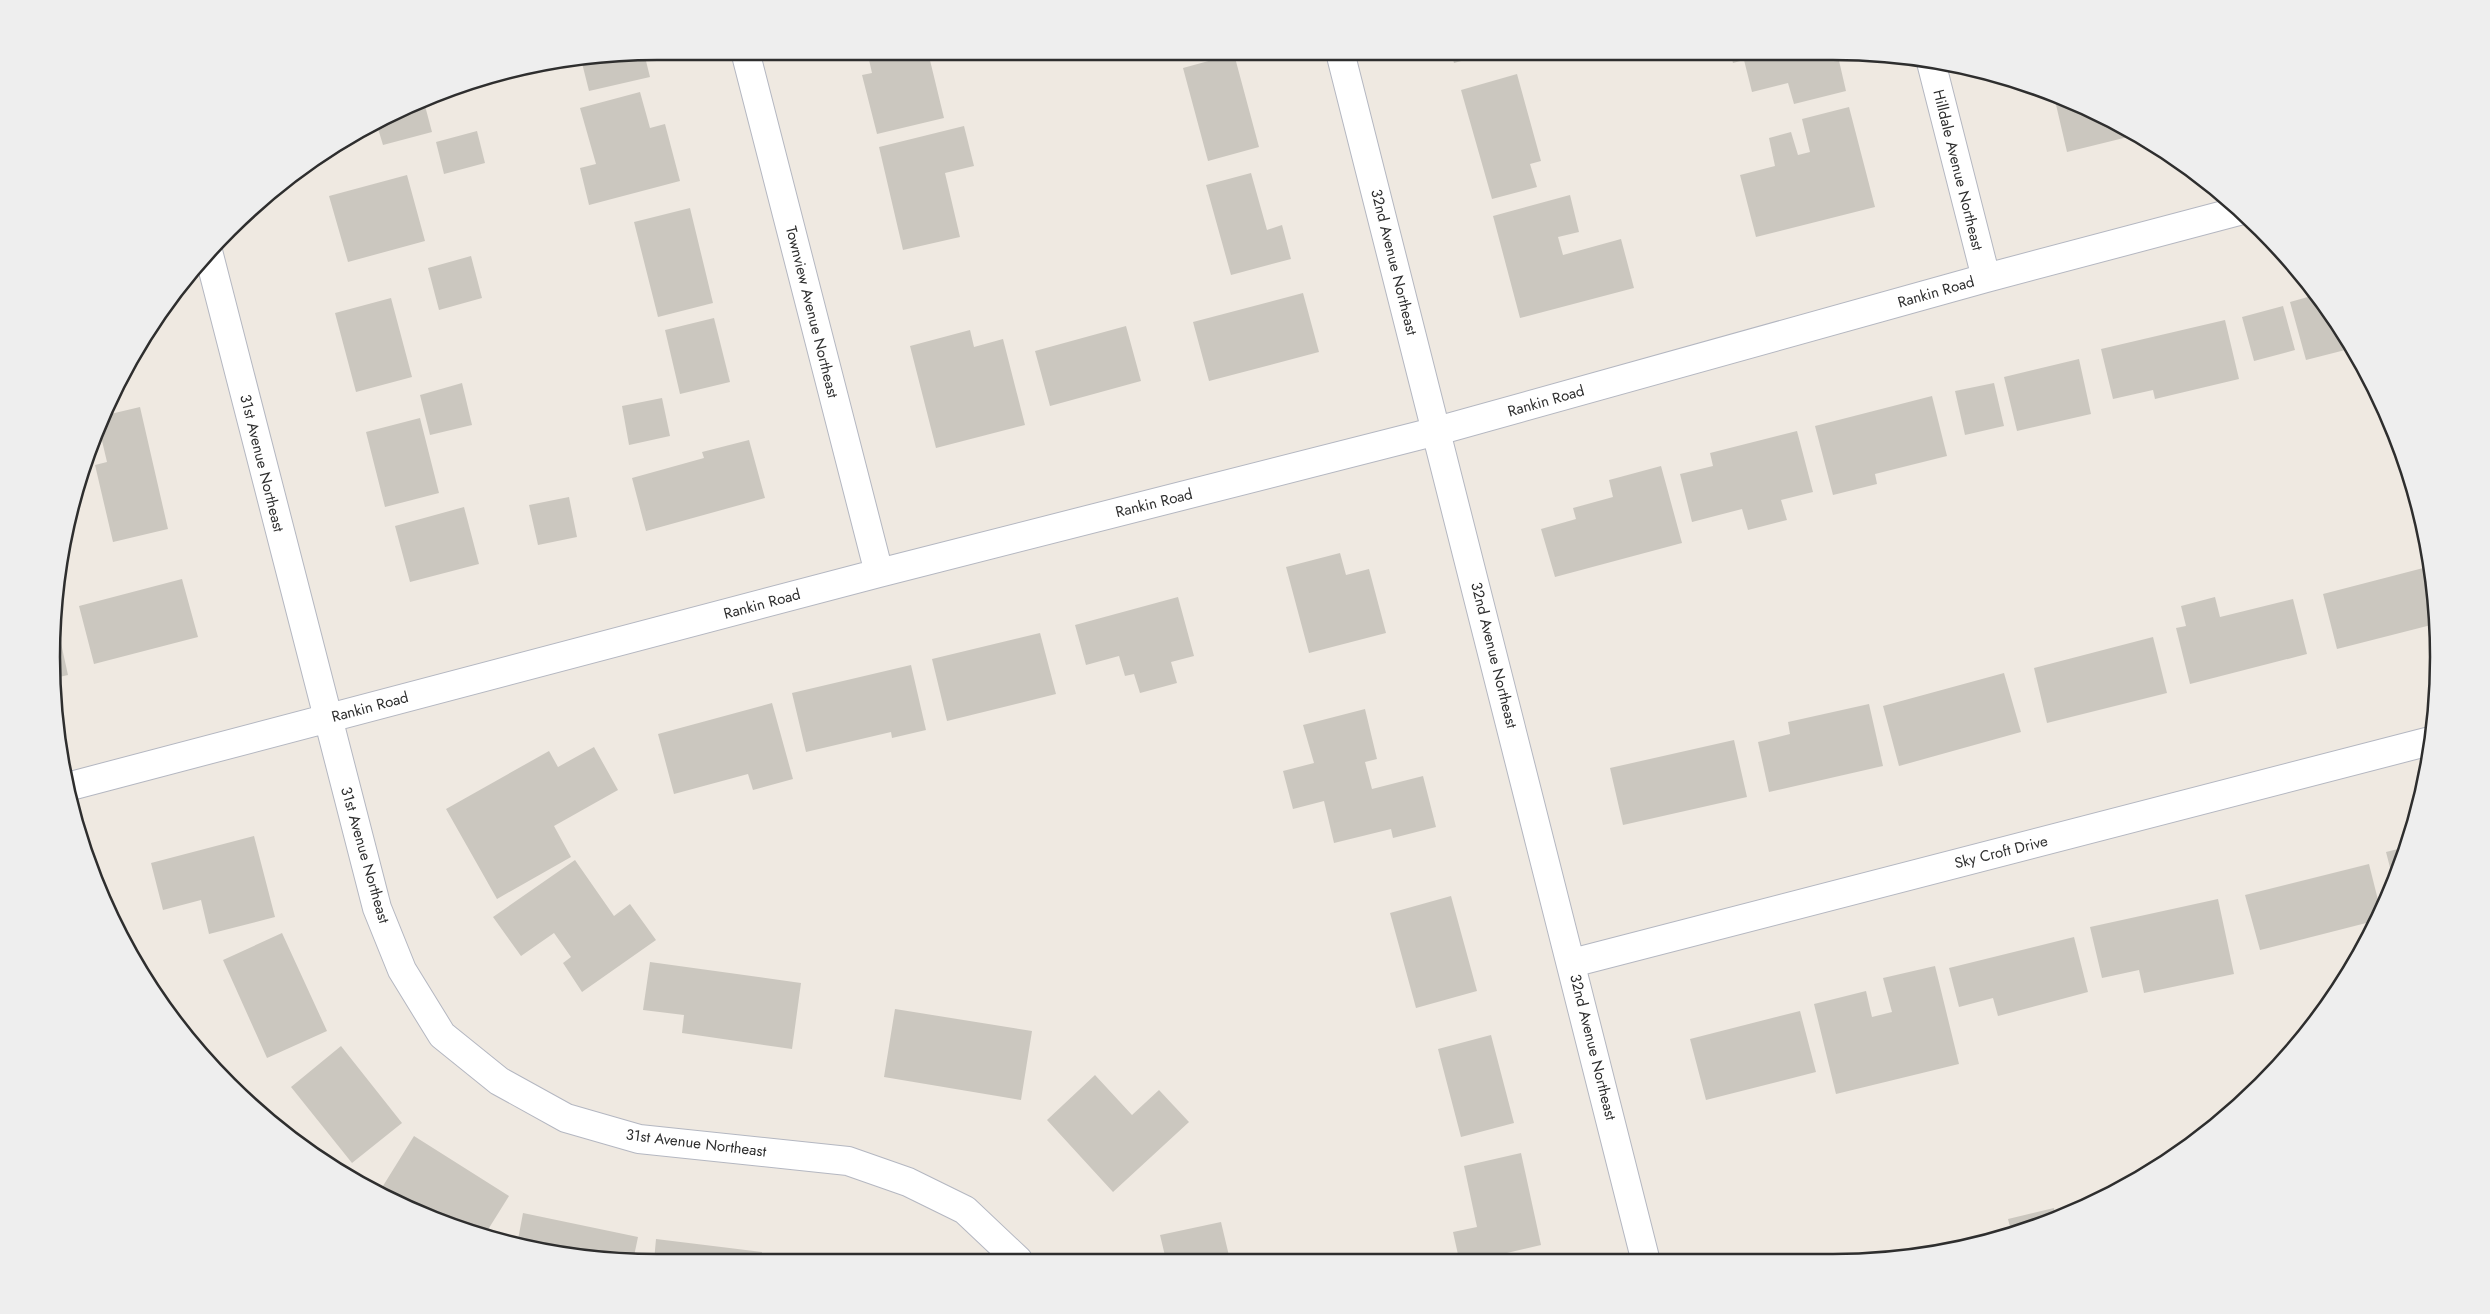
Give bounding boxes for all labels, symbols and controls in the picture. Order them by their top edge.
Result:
street label: Hilldale Avenue Northeast [1927,87,1989,253]
street label: 32nd Avenue Northeast [1365,187,1423,338]
street label: Townview Avenue Northeast [780,224,844,401]
street label: Rankin Road [1895,271,1977,313]
street label: Rankin Road [1505,380,1587,422]
street label: 31st Avenue Northeast [234,392,290,535]
street label: Rankin Road [1113,483,1195,523]
street label: 32nd Avenue Northeast [1465,580,1523,731]
street label: Rankin Road [721,583,803,625]
street label: Rankin Road [329,686,411,728]
street label: 31st Avenue Northeast [335,784,395,926]
street label: Sky Croft Drive [1952,830,2050,874]
street label: 32nd Avenue Northeast [1564,972,1622,1123]
street label: 31st Avenue Northeast [625,1123,768,1163]

